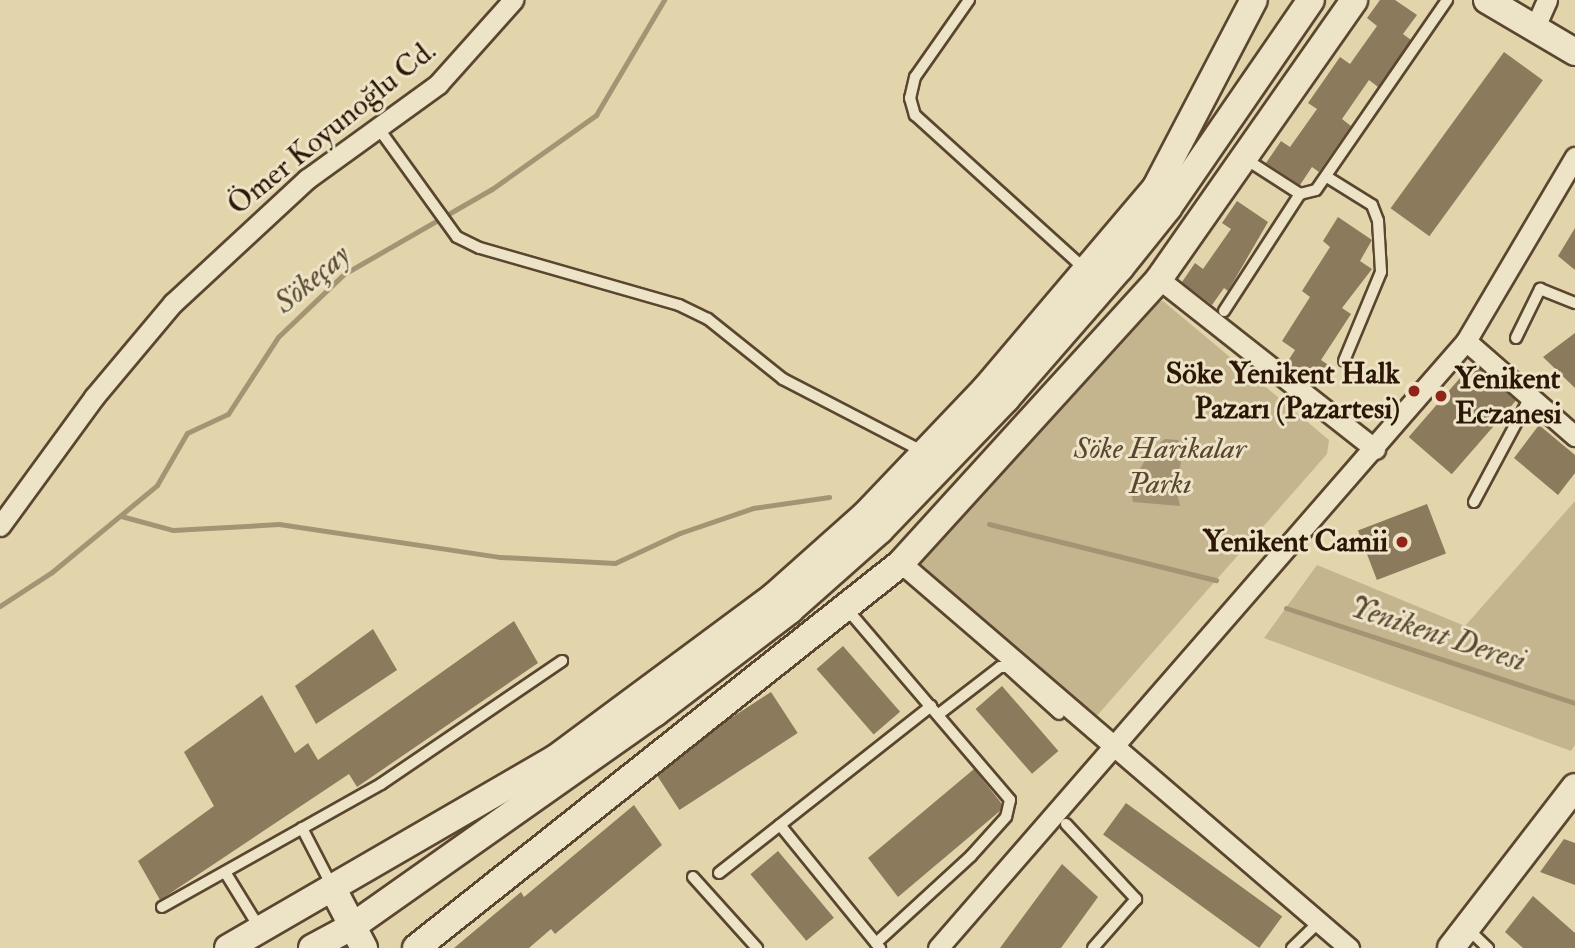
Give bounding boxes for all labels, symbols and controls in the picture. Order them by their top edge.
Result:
street label: Ömer Koyunoğlu Cd. [221,33,443,223]
water label: Sökeçay [266,236,358,322]
place label: Söke Yenikent Halk Pazarı (Pazartesi) [1166,356,1400,426]
place label: Yenikent Eczanesi [1455,361,1562,432]
marker: Söke Yenikent Halk Pazarı (Pazartesi) [1406,383,1422,399]
marker: Yenikent Eczanesi [1433,388,1449,404]
park label: Söke Harikalar Parkı [1074,431,1246,502]
place label: Yenikent Camii [1203,524,1388,560]
marker: Yenikent Camii [1394,534,1410,550]
water label: Yenikent Deresi [1345,588,1531,680]

